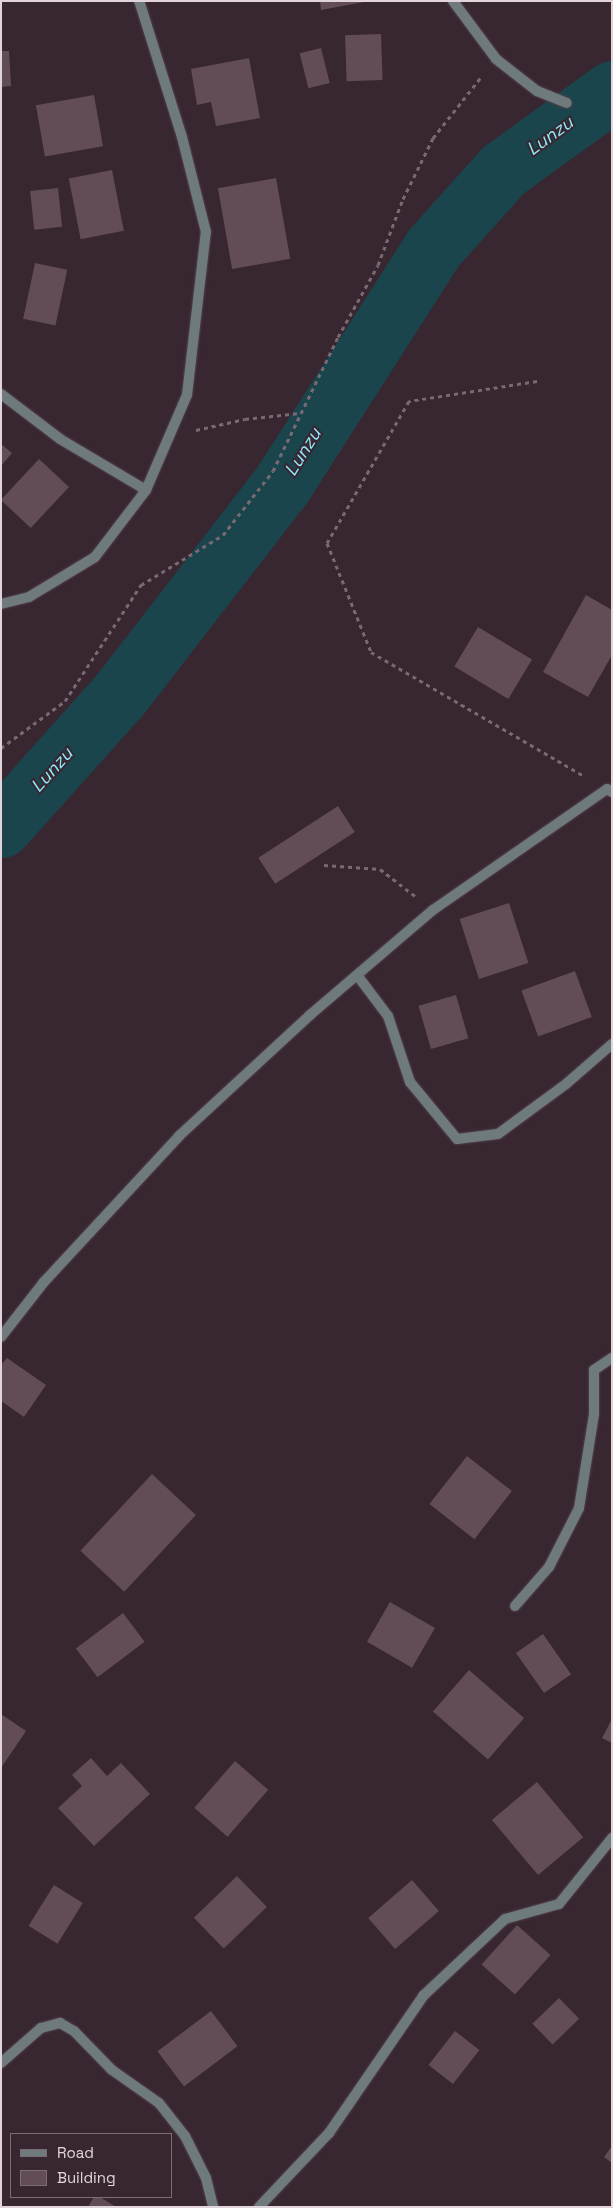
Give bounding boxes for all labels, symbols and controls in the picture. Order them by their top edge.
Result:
water label: Lunzu [523,112,577,160]
water label: Lunzu [280,424,326,480]
water label: Lunzu [27,743,77,797]
legend [10,2133,172,2198]
text: Road [57,2143,94,2162]
text: Building [57,2168,116,2187]

